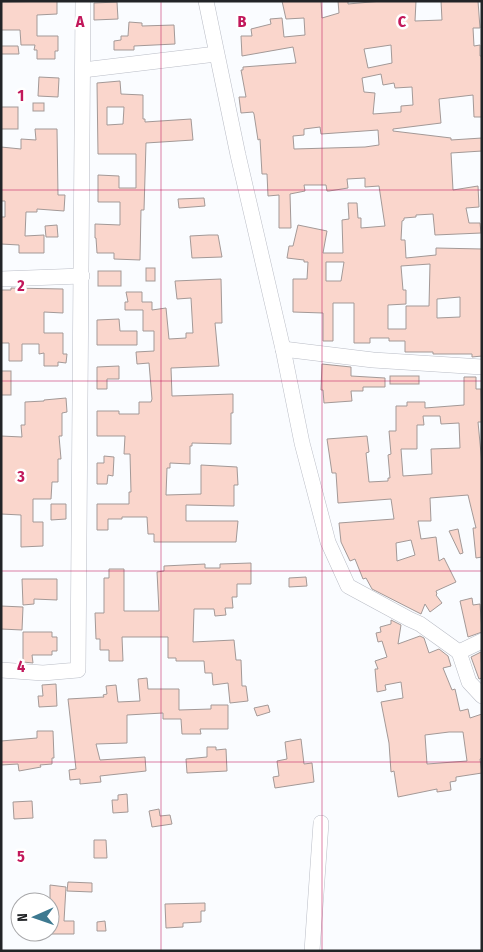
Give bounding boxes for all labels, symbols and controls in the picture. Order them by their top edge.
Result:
text: A [75,12,85,31]
text: B [238,12,247,31]
text: C [398,12,407,31]
text: 1 [18,86,24,105]
text: 2 [16,276,25,295]
text: 3 [16,467,25,486]
text: 4 [17,657,25,676]
text: 5 [17,847,25,866]
north arrow [10,892,60,942]
text: N [14,913,31,922]

